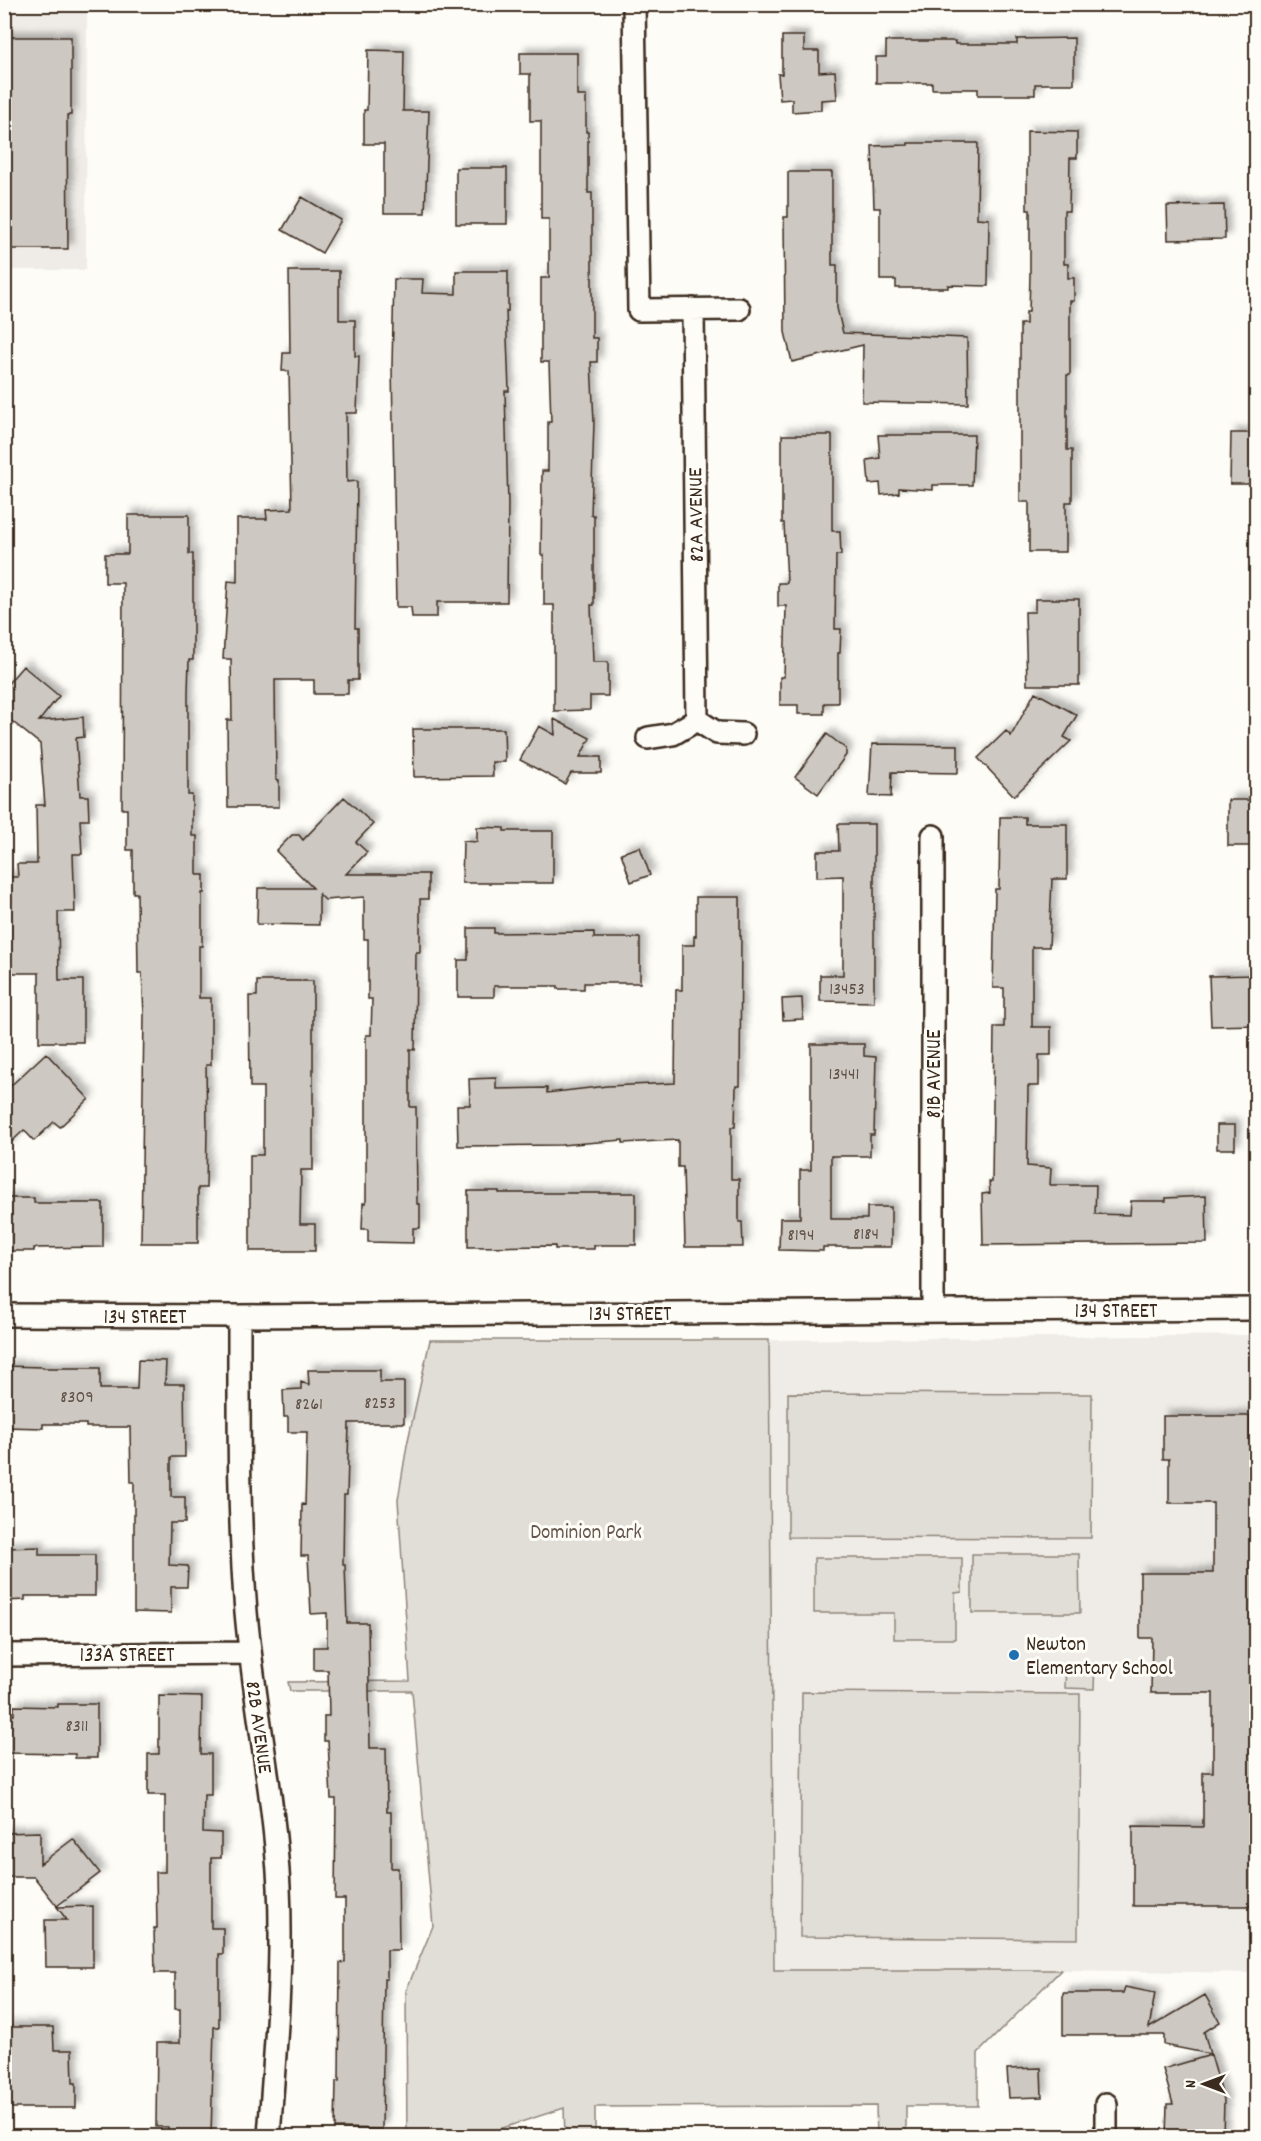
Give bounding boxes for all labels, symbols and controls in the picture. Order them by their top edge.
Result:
street label: 82A AVENUE [682,467,714,563]
house number: 13453 [829,978,865,1003]
street label: 81B AVENUE [921,1029,951,1118]
house number: 13441 [829,1063,859,1088]
house number: 8184 [853,1223,879,1248]
house number: 8194 [788,1224,814,1249]
street label: 134 STREET [1075,1298,1158,1328]
street label: 134 STREET [589,1301,672,1331]
street label: 134 STREET [104,1304,187,1334]
house number: 8309 [60,1386,94,1411]
house number: 8253 [364,1392,396,1417]
house number: 8261 [295,1393,323,1418]
park label: Dominion Park [530,1519,642,1549]
place label: Newton Elementary School [1026,1631,1173,1685]
street label: 133A STREET [80,1642,175,1672]
marker: Newton Elementary School [1007,1648,1021,1662]
street label: 82B AVENUE [236,1679,278,1776]
house number: 8311 [65,1715,89,1740]
north arrow [1174,2054,1234,2114]
text: N [1180,2080,1203,2088]

